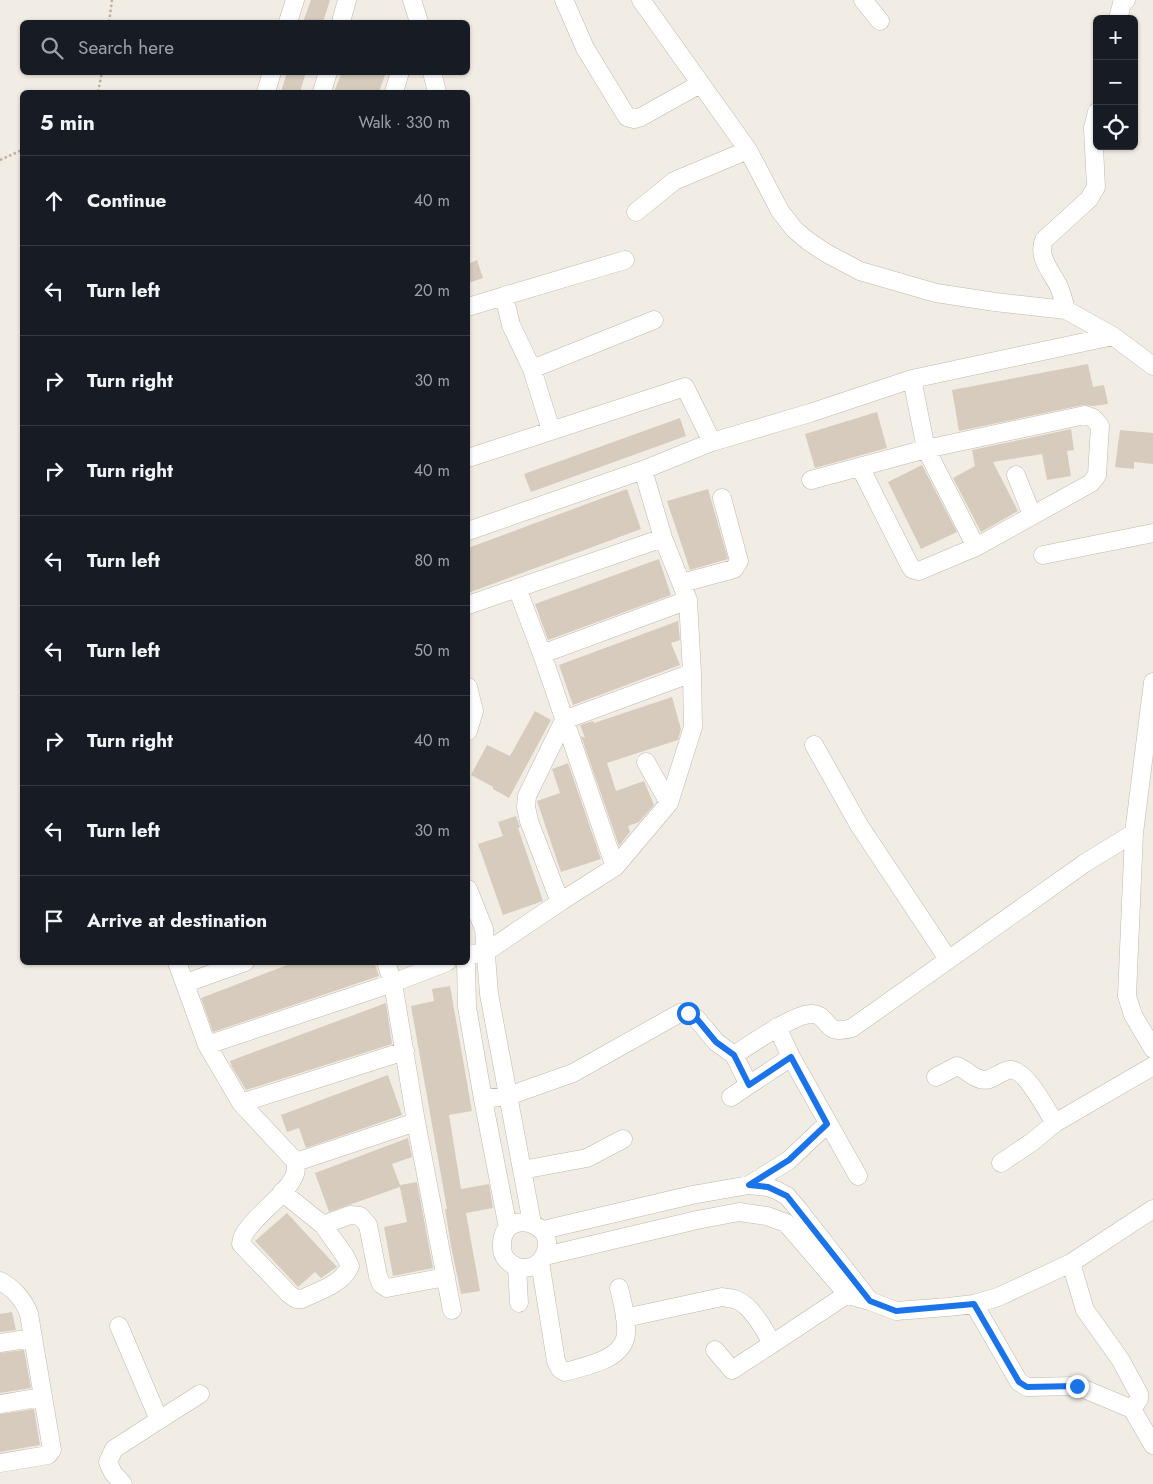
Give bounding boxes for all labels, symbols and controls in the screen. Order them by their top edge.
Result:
map controls [1093,15,1138,150]
button: + [1093,15,1138,60]
search box [20,20,470,75]
icon: search [38,34,66,62]
text: Search here [78,34,174,61]
button: − [1093,60,1138,105]
button: locate [1093,105,1138,150]
text: 5 min [40,108,95,138]
text: Walk · 330 m [359,111,450,134]
icon: ahead [40,187,68,215]
text: Continue [87,187,166,214]
text: 40 m [414,189,450,212]
icon: left [40,277,68,305]
text: Turn left [87,277,160,304]
text: 20 m [414,279,450,302]
icon: right [40,367,68,395]
text: Turn right [87,367,173,394]
text: 30 m [414,369,450,392]
icon: right [40,457,68,485]
text: Turn right [87,457,173,484]
text: 40 m [414,459,450,482]
icon: left [40,547,68,575]
text: Turn left [87,547,160,574]
text: 80 m [414,549,450,572]
icon: left [40,637,68,665]
text: Turn left [87,637,160,664]
text: 50 m [414,639,450,662]
icon: right [40,727,68,755]
text: Turn right [87,727,173,754]
text: 40 m [414,729,450,752]
icon: left [40,817,68,845]
text: Turn left [87,817,160,844]
text: 30 m [414,819,450,842]
icon: arrive [40,907,68,935]
text: Arrive at destination [87,907,267,934]
route start [677,1002,700,1025]
route end [1066,1375,1089,1398]

